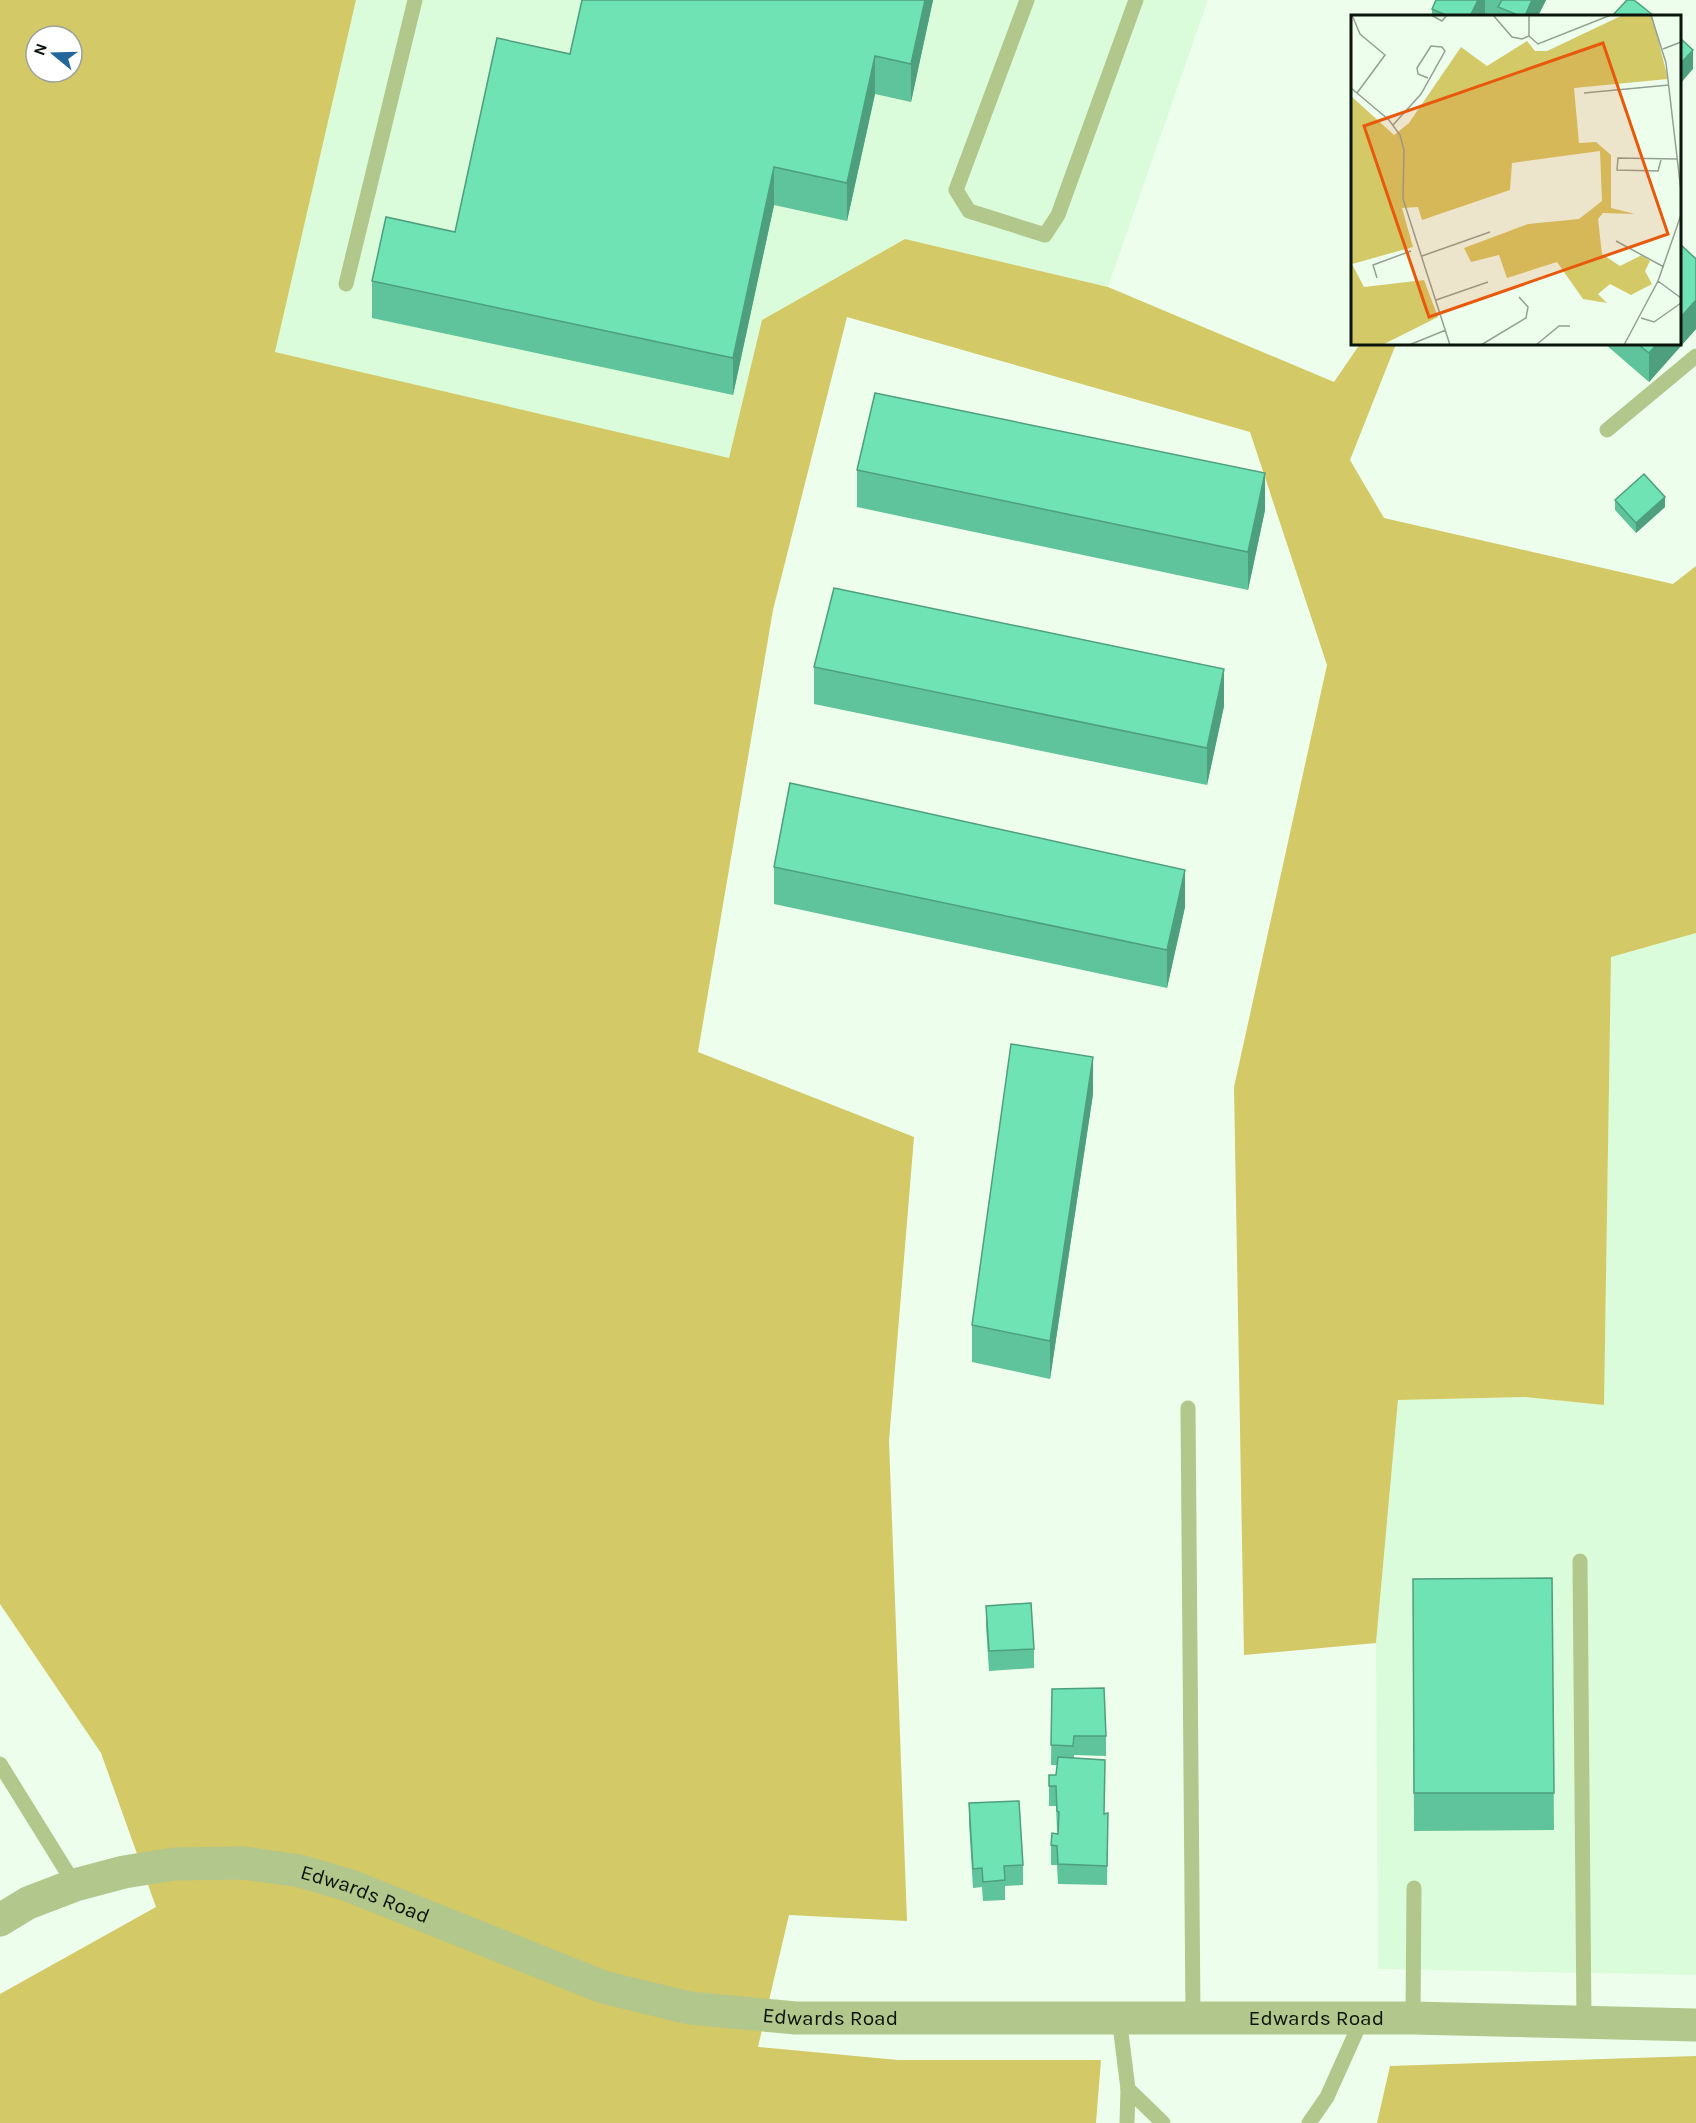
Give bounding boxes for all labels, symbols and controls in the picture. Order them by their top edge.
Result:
inset map [1351,15,1681,345]
north arrow [24,24,84,84]
text: N [29,41,51,58]
street label: Edwards Road [298,1860,433,1928]
street label: Edwards Road [762,2003,898,2031]
street label: Edwards Road [1249,2006,1384,2030]

